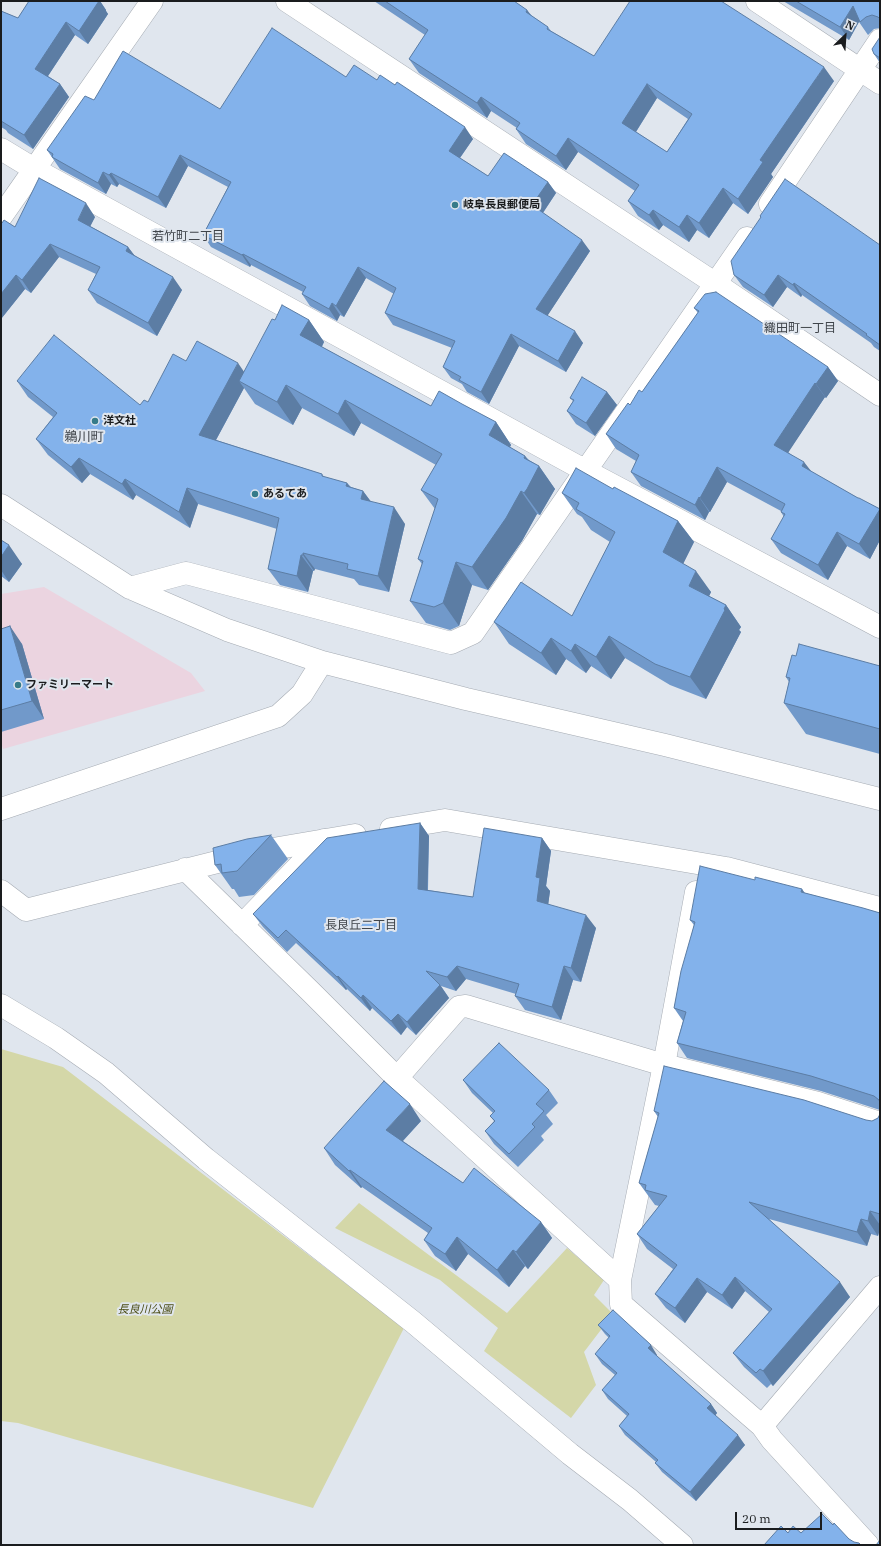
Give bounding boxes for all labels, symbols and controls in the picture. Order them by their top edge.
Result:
north arrow [825,16,865,56]
text: N [843,17,857,33]
place label: 岐阜長良郵便局 [463,198,540,212]
marker: 岐阜長良郵便局 [450,200,460,210]
district label: 若竹町二丁目 [152,230,224,244]
district label: 織田町一丁目 [764,322,836,336]
place label: 洋文社 [103,414,136,428]
marker: 洋文社 [90,416,100,426]
district label: 鵜川町 [65,429,103,445]
place label: あるてあ [263,487,307,501]
marker: あるてあ [250,489,260,499]
place label: ファミリーマート [26,678,114,692]
marker: ファミリーマート [13,680,23,690]
district label: 長良丘二丁目 [325,919,397,933]
park label: 長良川公園 [118,1303,172,1317]
scale bar [737,1504,824,1530]
text: 20 m [742,1511,771,1526]

